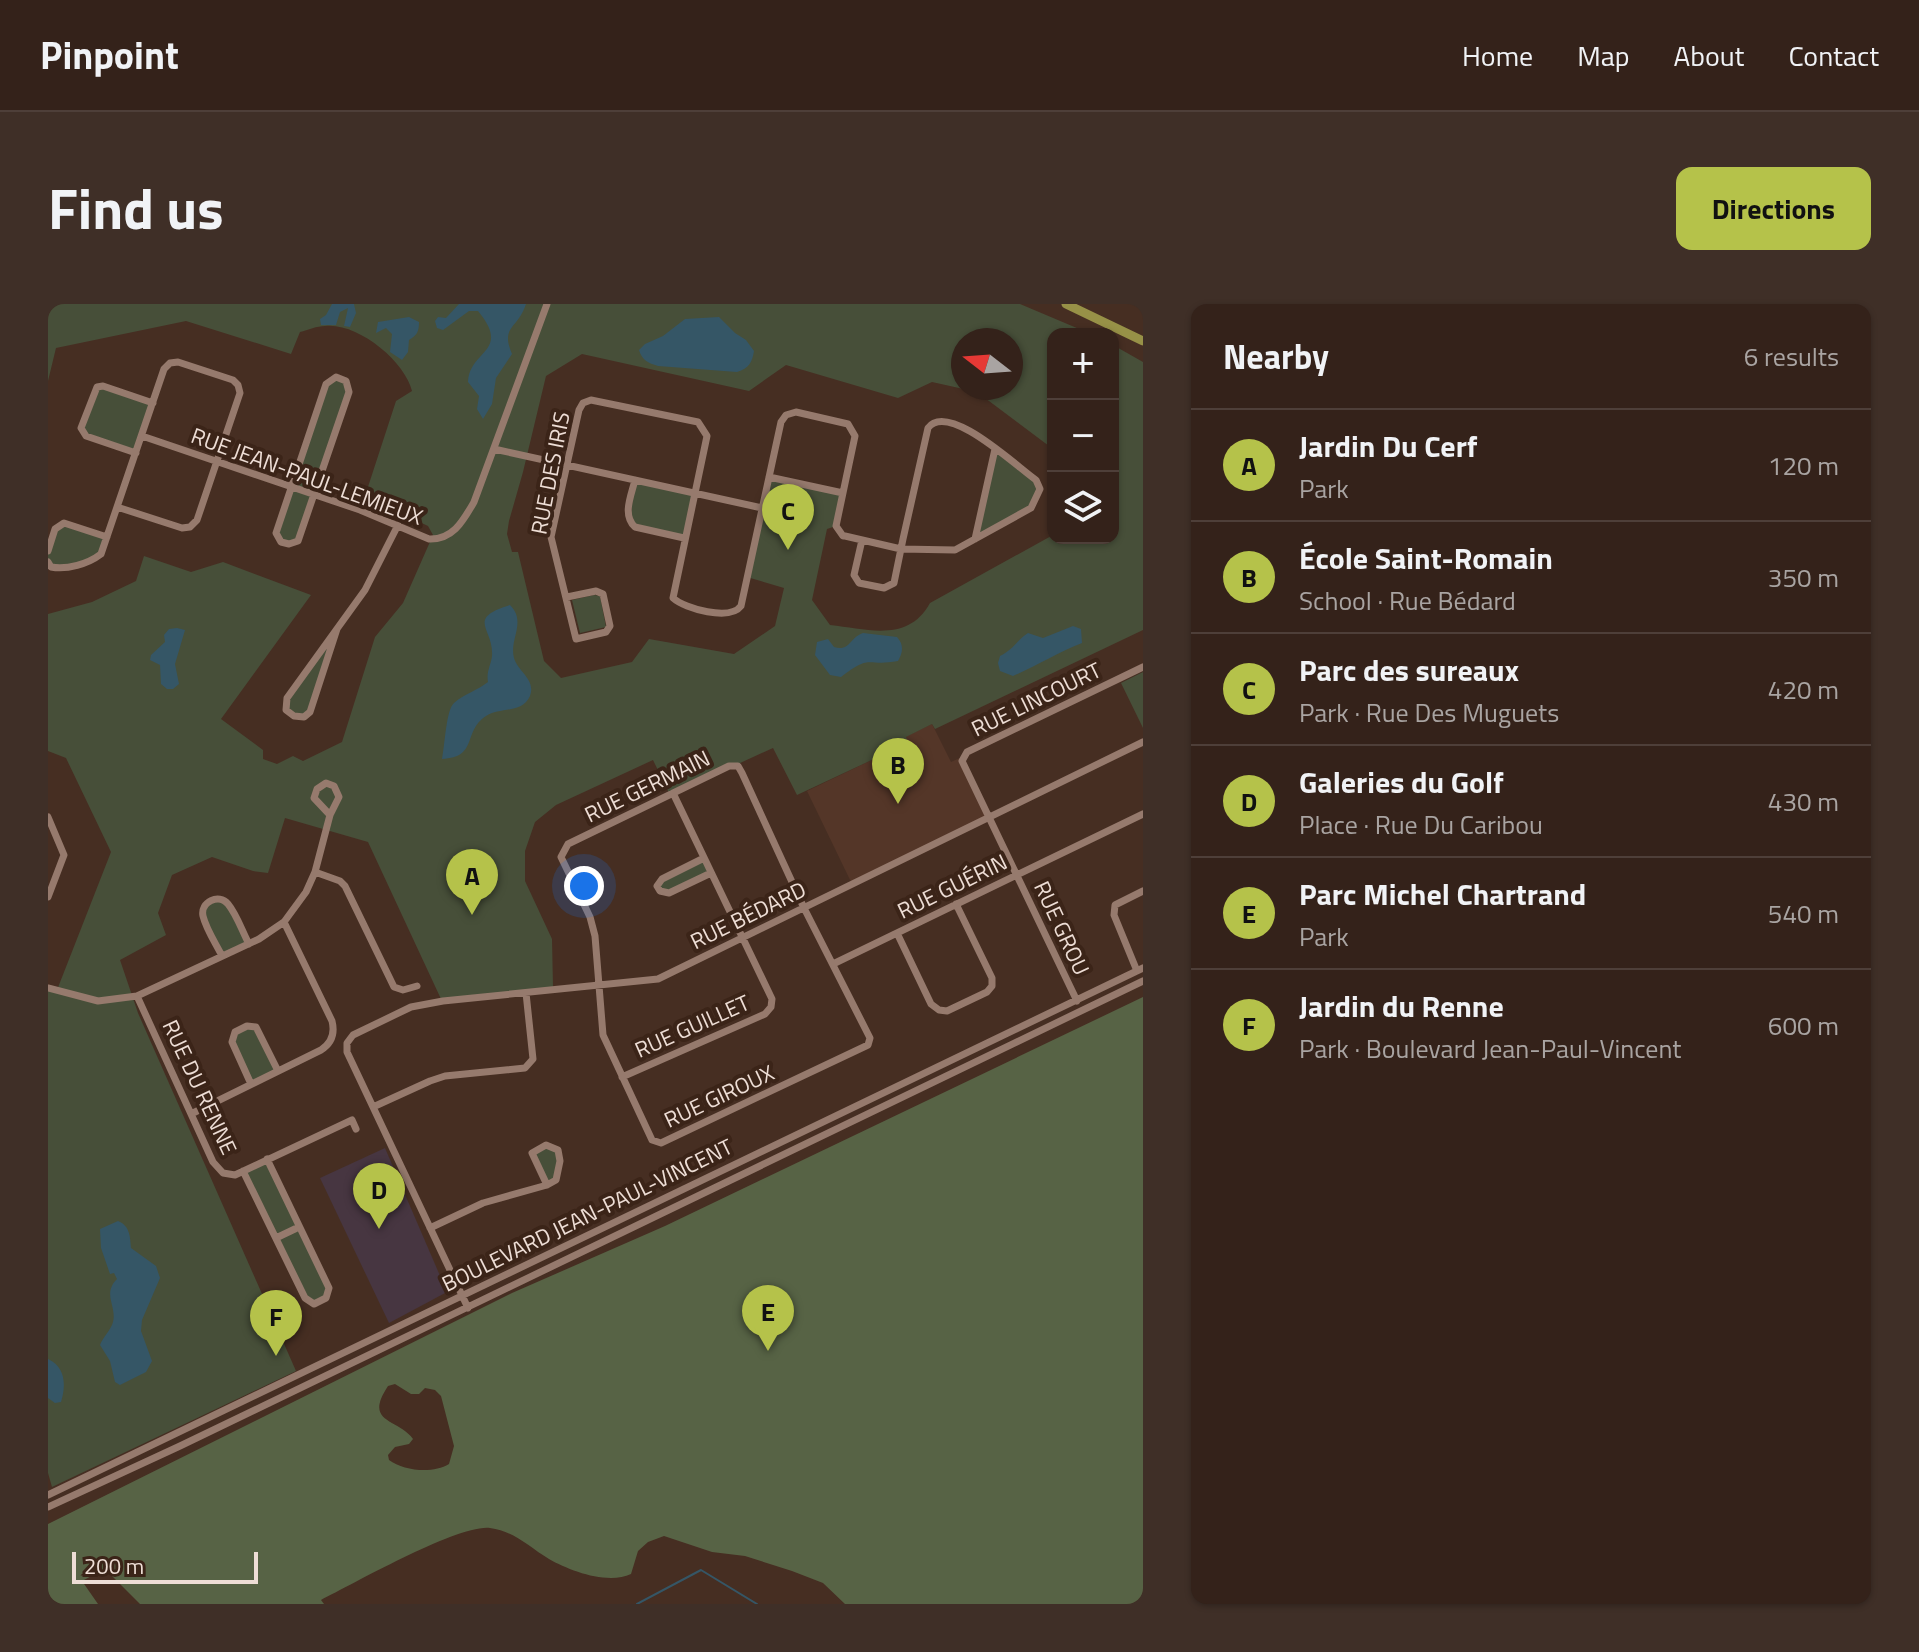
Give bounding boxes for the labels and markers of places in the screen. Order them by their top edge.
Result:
pin: C [762,484,814,550]
pin: B [872,738,924,804]
pin: A [446,849,498,915]
pin: D [353,1163,405,1229]
pin: E [742,1285,794,1351]
pin: F [250,1290,302,1356]

